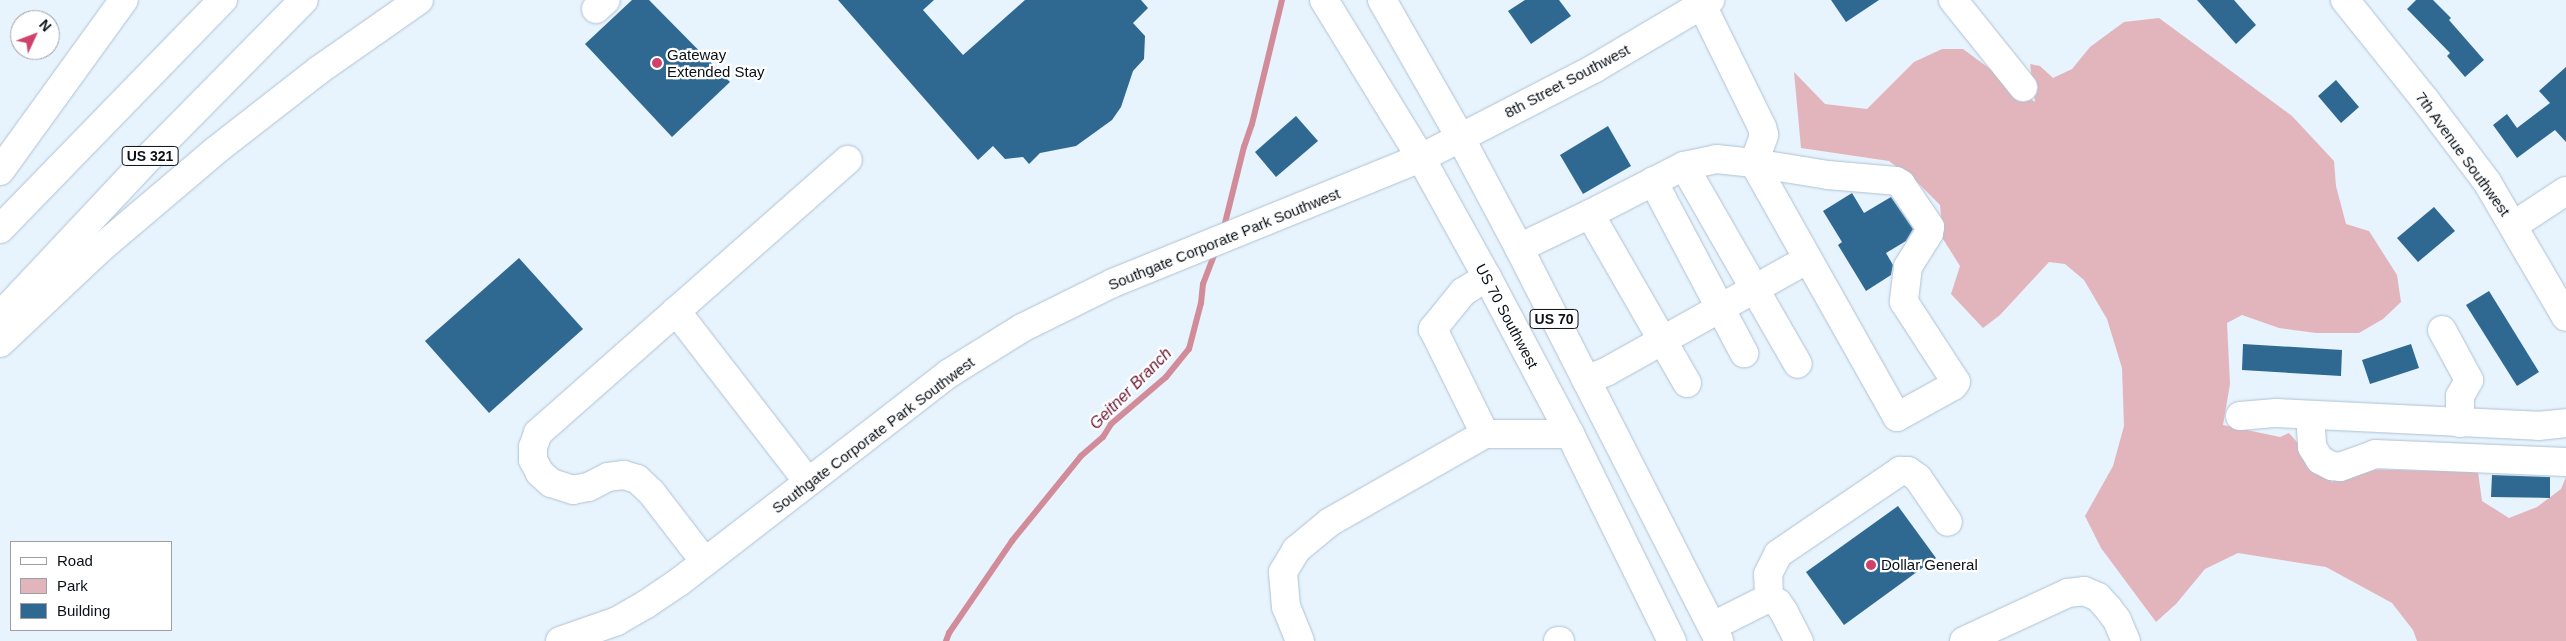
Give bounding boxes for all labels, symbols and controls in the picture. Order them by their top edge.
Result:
north arrow [10,10,60,60]
text: N [36,16,55,35]
street label: 8th Street Southwest [1501,40,1633,122]
place label: Gateway Extended Stay [667,45,765,80]
marker: Gateway Extended Stay [651,57,663,69]
street label: 7th Avenue Southwest [2412,88,2514,220]
road number: US 321 [121,144,179,168]
street label: Southgate Corporate Park Southwest [1105,184,1343,294]
street label: US 70 Southwest [1472,261,1542,371]
road number: US 70 [1529,308,1579,330]
water label: Geitner Branch [1086,344,1176,434]
street label: Southgate Corporate Park Southwest [768,353,978,517]
legend [10,541,172,631]
text: Road [57,552,93,569]
place label: Dollar General [1881,556,1978,574]
marker: Dollar General [1865,559,1877,571]
text: Park [57,577,88,594]
text: Building [57,602,110,619]

